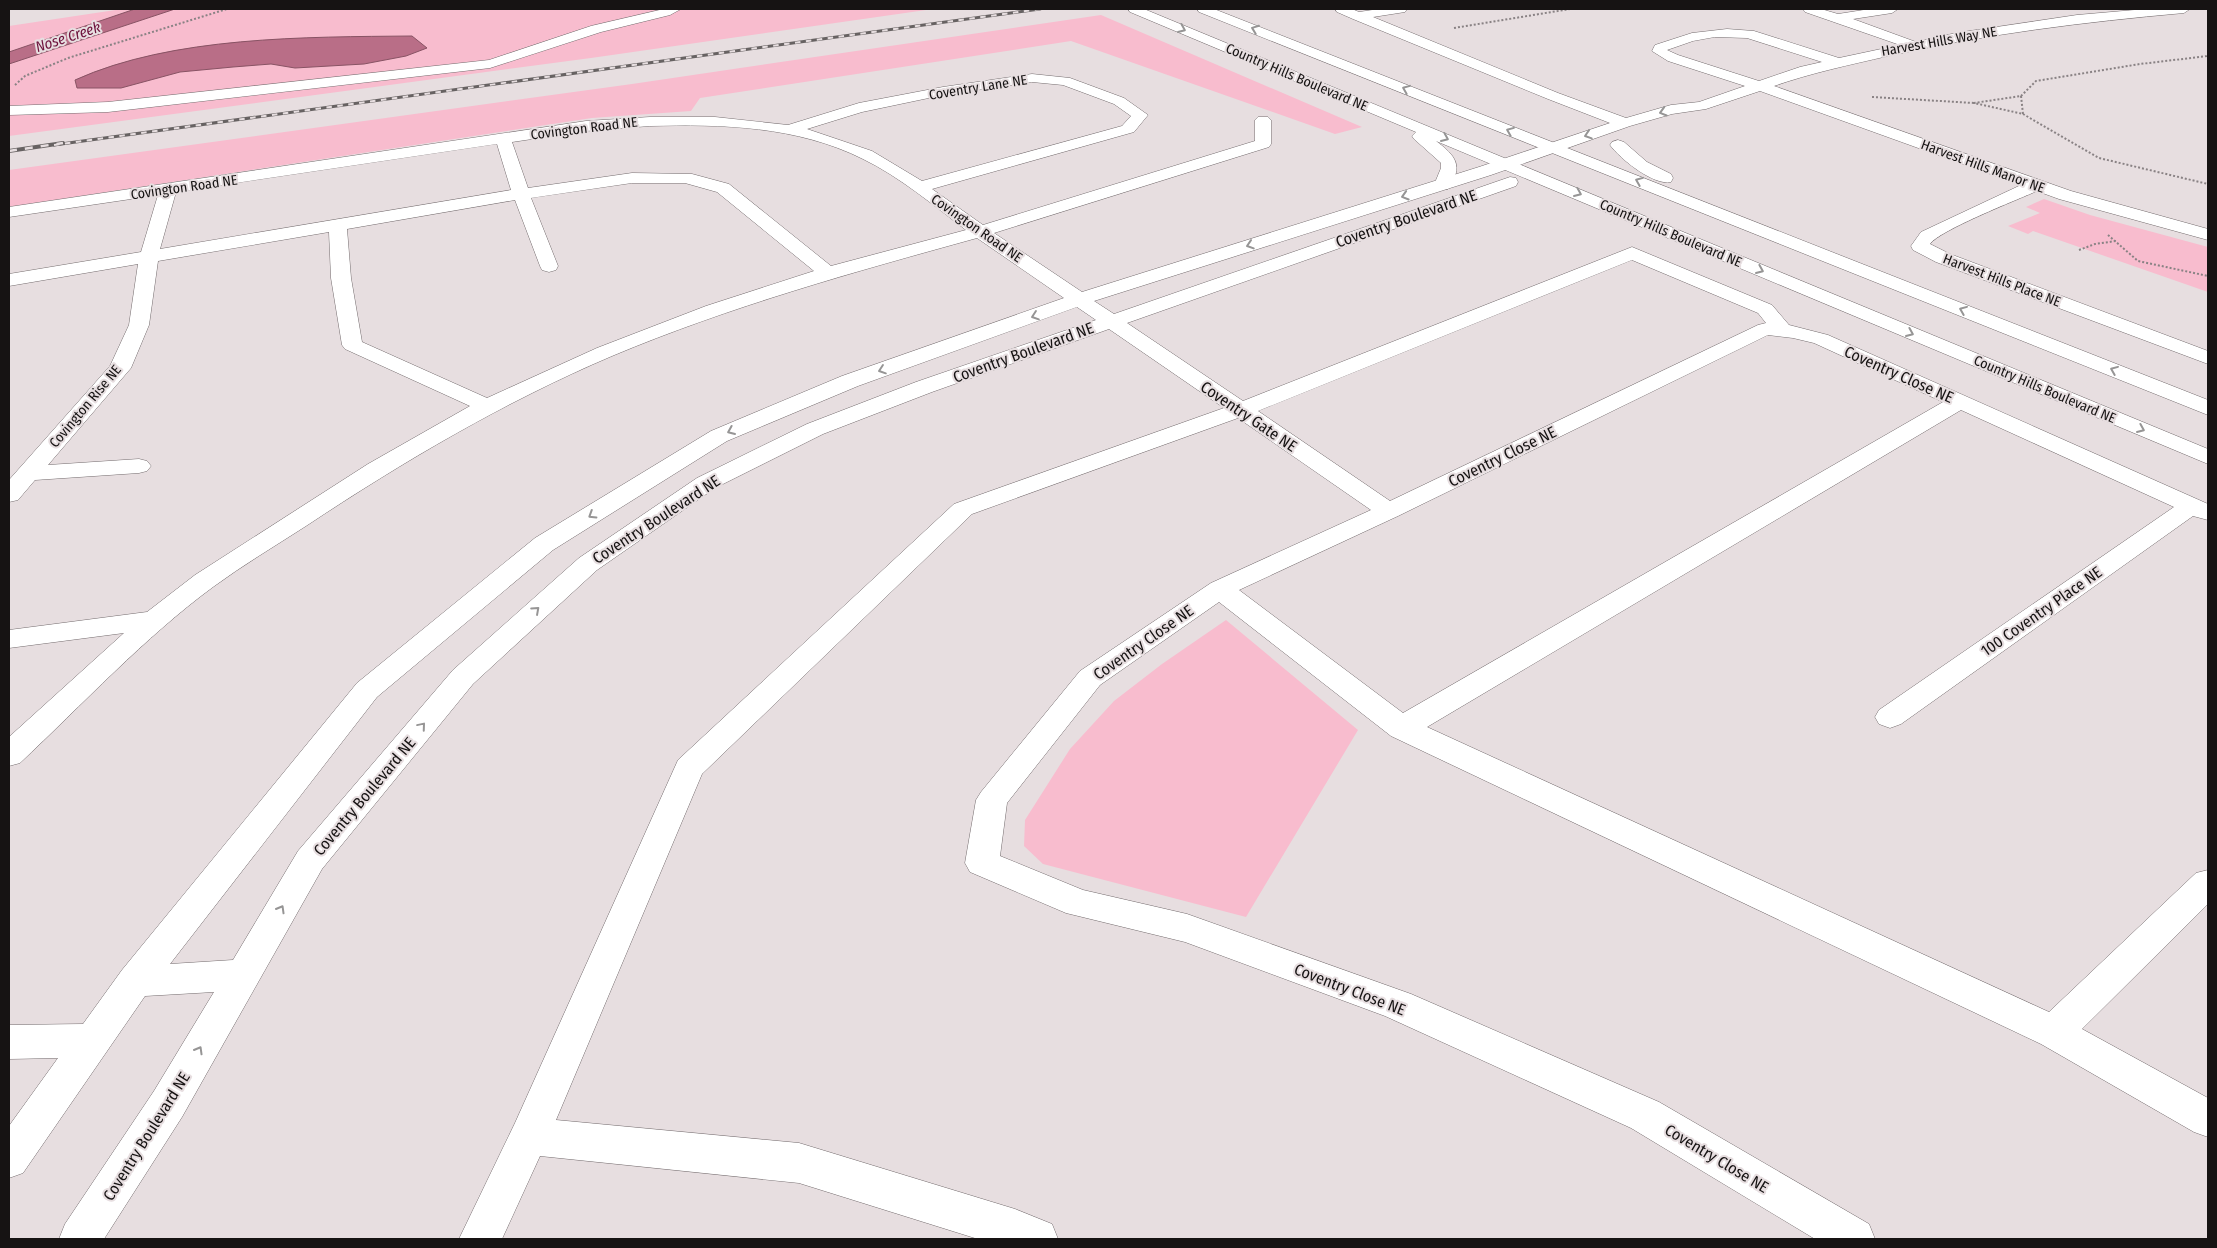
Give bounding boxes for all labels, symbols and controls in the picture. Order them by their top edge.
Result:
water label: Nose Creek [33,18,103,56]
one-way arrow [1177,23,1186,33]
street label: Harvest Hills Way NE [1880,23,1999,60]
one-way arrow [1251,25,1260,35]
street label: Country Hills Boulevard NE [1223,40,1371,115]
street label: Coventry Lane NE [928,71,1029,104]
one-way arrow [1402,85,1411,96]
one-way arrow [1658,106,1667,117]
street label: Covington Road NE [530,113,639,143]
one-way arrow [1506,127,1514,137]
one-way arrow [1585,129,1593,139]
one-way arrow [1440,132,1449,143]
street label: Harvest Hills Manor NE [1919,136,2048,197]
street label: Covington Road NE [130,172,239,203]
one-way arrow [1635,177,1644,187]
street label: Coventry Boulevard NE [1333,185,1479,252]
one-way arrow [1573,187,1582,198]
one-way arrow [1401,190,1410,200]
street label: Covington Road NE [928,191,1026,266]
street label: Country Hills Boulevard NE [1597,196,1745,271]
one-way arrow [1246,239,1255,249]
street label: Harvest Hills Place NE [1941,250,2063,311]
one-way arrow [1755,264,1764,274]
one-way arrow [1959,306,1968,317]
one-way arrow [1031,310,1040,320]
street label: Coventry Boulevard NE [950,318,1096,387]
one-way arrow [1905,326,1914,337]
street label: Coventry Close NE [1841,342,1956,407]
street label: Country Hills Boulevard NE [1971,352,2119,427]
street label: Covington Rise NE [46,361,125,451]
one-way arrow [878,364,886,374]
one-way arrow [2110,366,2119,377]
street label: Coventry Gate NE [1197,377,1301,456]
street label: Coventry Close NE [1445,422,1559,491]
one-way arrow [2136,423,2145,434]
one-way arrow [727,425,736,436]
street label: Coventry Boulevard NE [589,471,724,568]
one-way arrow [589,509,598,518]
street label: 100 Coventry Place NE [1977,562,2106,660]
street label: Coventry Close NE [1090,601,1197,684]
one-way arrow [531,607,540,616]
one-way arrow [417,722,426,731]
street label: Coventry Boulevard NE [309,733,419,859]
one-way arrow [274,906,284,915]
street label: Coventry Close NE [1292,960,1408,1019]
one-way arrow [193,1046,203,1055]
street label: Coventry Boulevard NE [99,1068,194,1204]
street label: Coventry Close NE [1661,1120,1772,1197]

